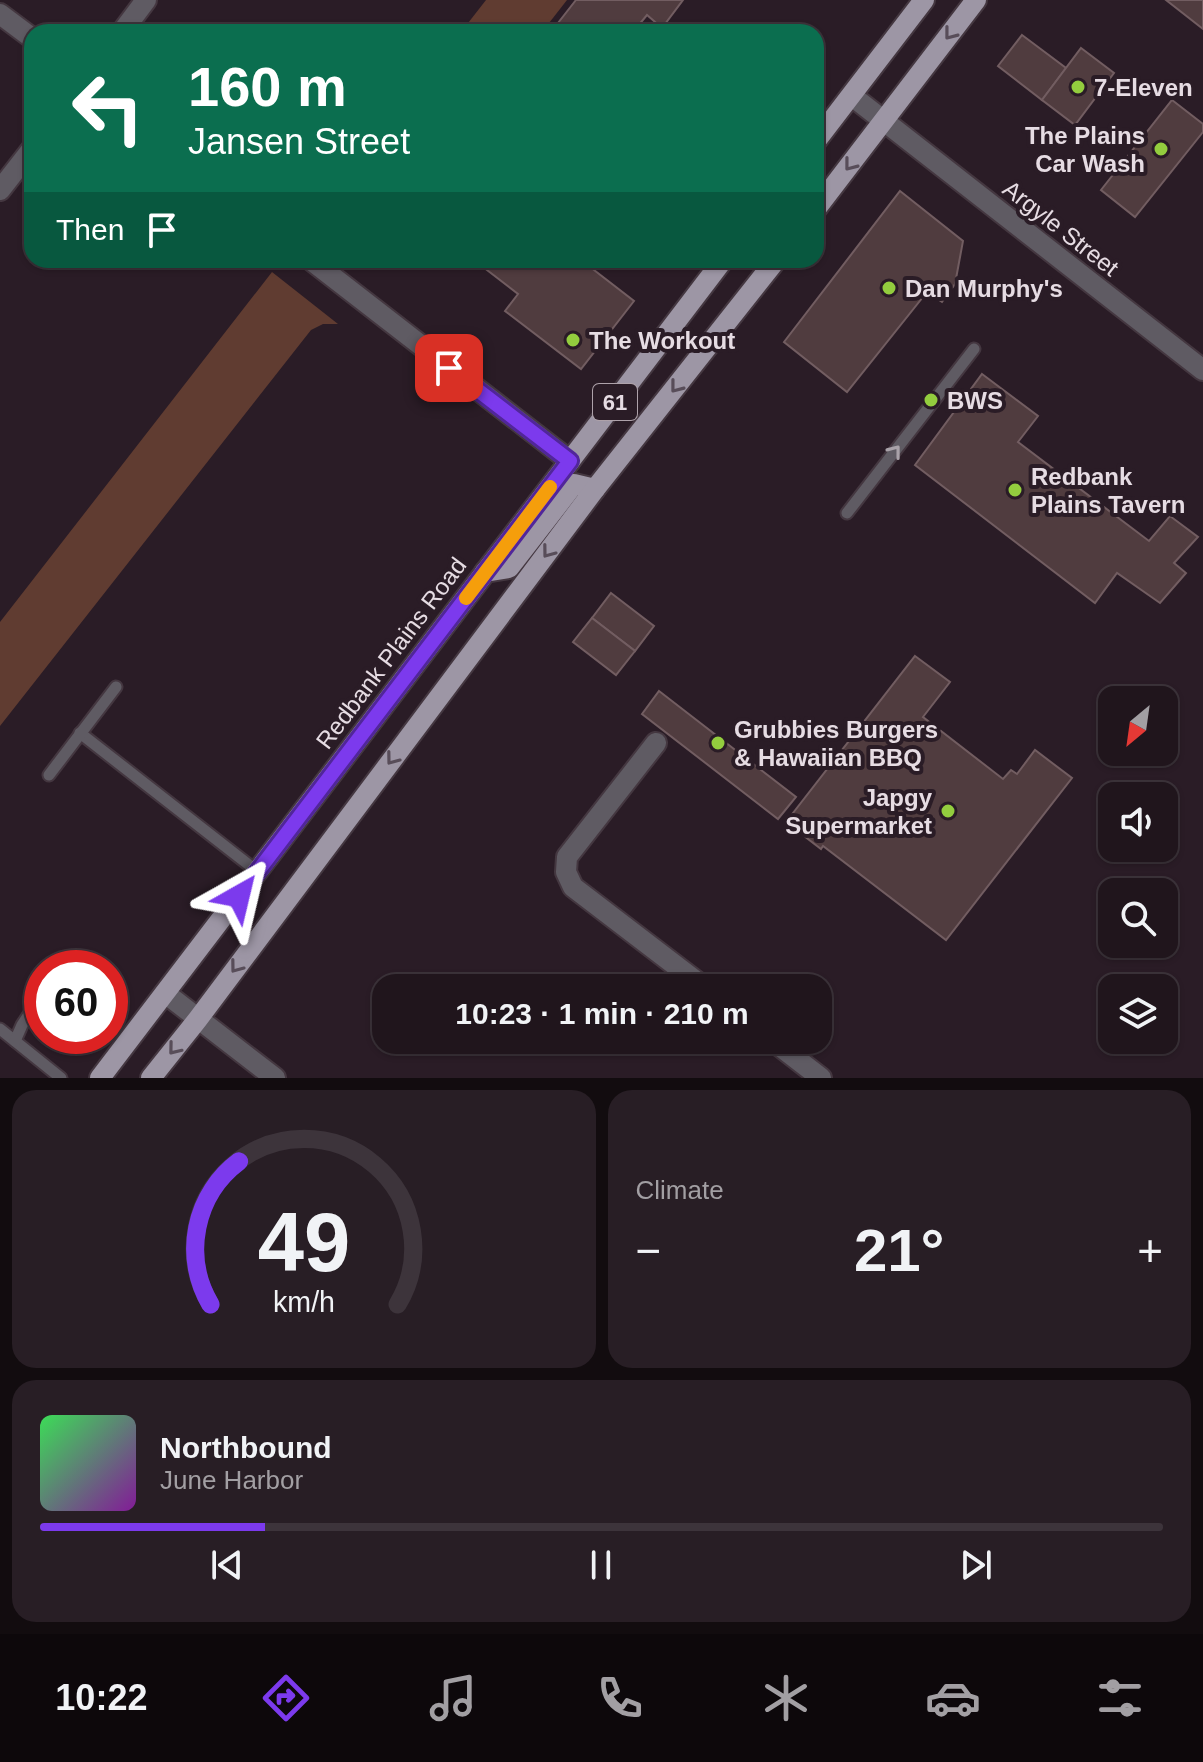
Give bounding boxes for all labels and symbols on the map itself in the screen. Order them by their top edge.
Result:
one-way arrow [945,25,959,40]
place label: 7-Eleven [1094,74,1193,101]
marker: 7-Eleven [1069,78,1087,96]
place label: The Plains Car Wash [1025,122,1145,177]
marker: The Plains Car Wash [1152,140,1170,158]
one-way arrow [846,156,860,171]
street label: Argyle Street [998,175,1124,282]
place label: Dan Murphy's [905,275,1063,302]
marker: Dan Murphy's [880,279,898,297]
place label: The Workout [589,327,735,354]
marker: The Workout [564,331,582,349]
pin [415,334,483,402]
one-way arrow [671,378,685,393]
road number: 61 [593,384,637,420]
place label: BWS [947,387,1003,414]
marker: BWS [922,391,940,409]
one-way arrow [885,446,899,460]
place label: Redbank Plains Tavern [1031,463,1185,518]
marker: Redbank Plains Tavern [1006,481,1024,499]
one-way arrow [544,543,558,557]
street label: Redbank Plains Road [310,552,472,754]
north arrow [1098,686,1178,766]
place label: Grubbies Burgers & Hawaiian BBQ [734,716,938,771]
marker: Grubbies Burgers & Hawaiian BBQ [709,734,727,752]
one-way arrow [388,751,402,765]
place label: Japgy Supermarket [785,784,933,839]
marker: Japgy Supermarket [939,802,957,820]
position arrow [197,854,281,938]
speed limit sign: 60 [24,950,128,1054]
one-way arrow [231,959,246,973]
one-way arrow [169,1040,184,1054]

